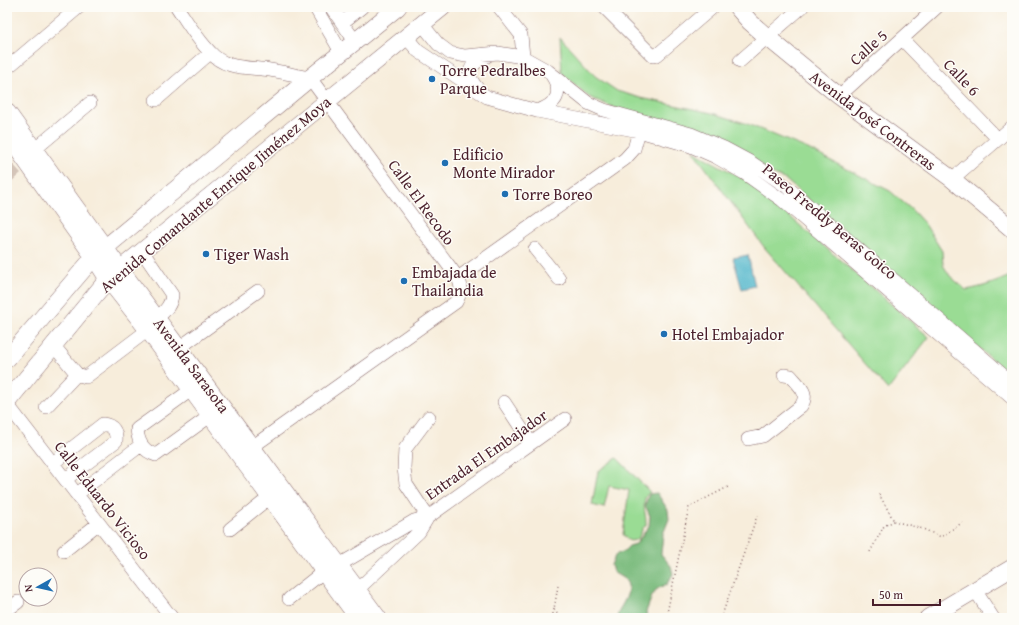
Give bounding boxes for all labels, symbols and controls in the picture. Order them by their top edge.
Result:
street label: Calle 5 [844,23,892,71]
street label: Calle 6 [938,53,986,101]
place label: Torre Pedralbes Parque [440,58,546,100]
street label: Avenida José Contreras [805,64,941,176]
marker: Torre Pedralbes Parque [427,74,437,84]
street label: Avenida Comandante Enrique Jiménez Moya [94,90,336,298]
place label: Edificio Monte Mirador [453,142,555,184]
street label: Calle El Recodo [383,154,461,250]
street label: Paseo Freddy Beras Goico [757,157,903,285]
marker: Edificio Monte Mirador [440,158,450,168]
place label: Torre Boreo [513,182,593,206]
marker: Torre Boreo [500,189,510,199]
place label: Tiger Wash [214,242,289,266]
marker: Tiger Wash [201,249,211,259]
place label: Embajada de Thailandia [412,260,497,302]
marker: Embajada de Thailandia [399,276,409,286]
street label: Avenida Sarasota [148,312,236,418]
place label: Hotel Embajador [672,322,785,346]
marker: Hotel Embajador [659,329,669,339]
street label: Entrada El Embajador [420,402,552,505]
street label: Calle Eduardo Vicioso [49,435,157,565]
north arrow [18,567,58,607]
scale bar [873,581,940,607]
text: N [20,583,37,593]
text: 50 m [879,586,903,603]

